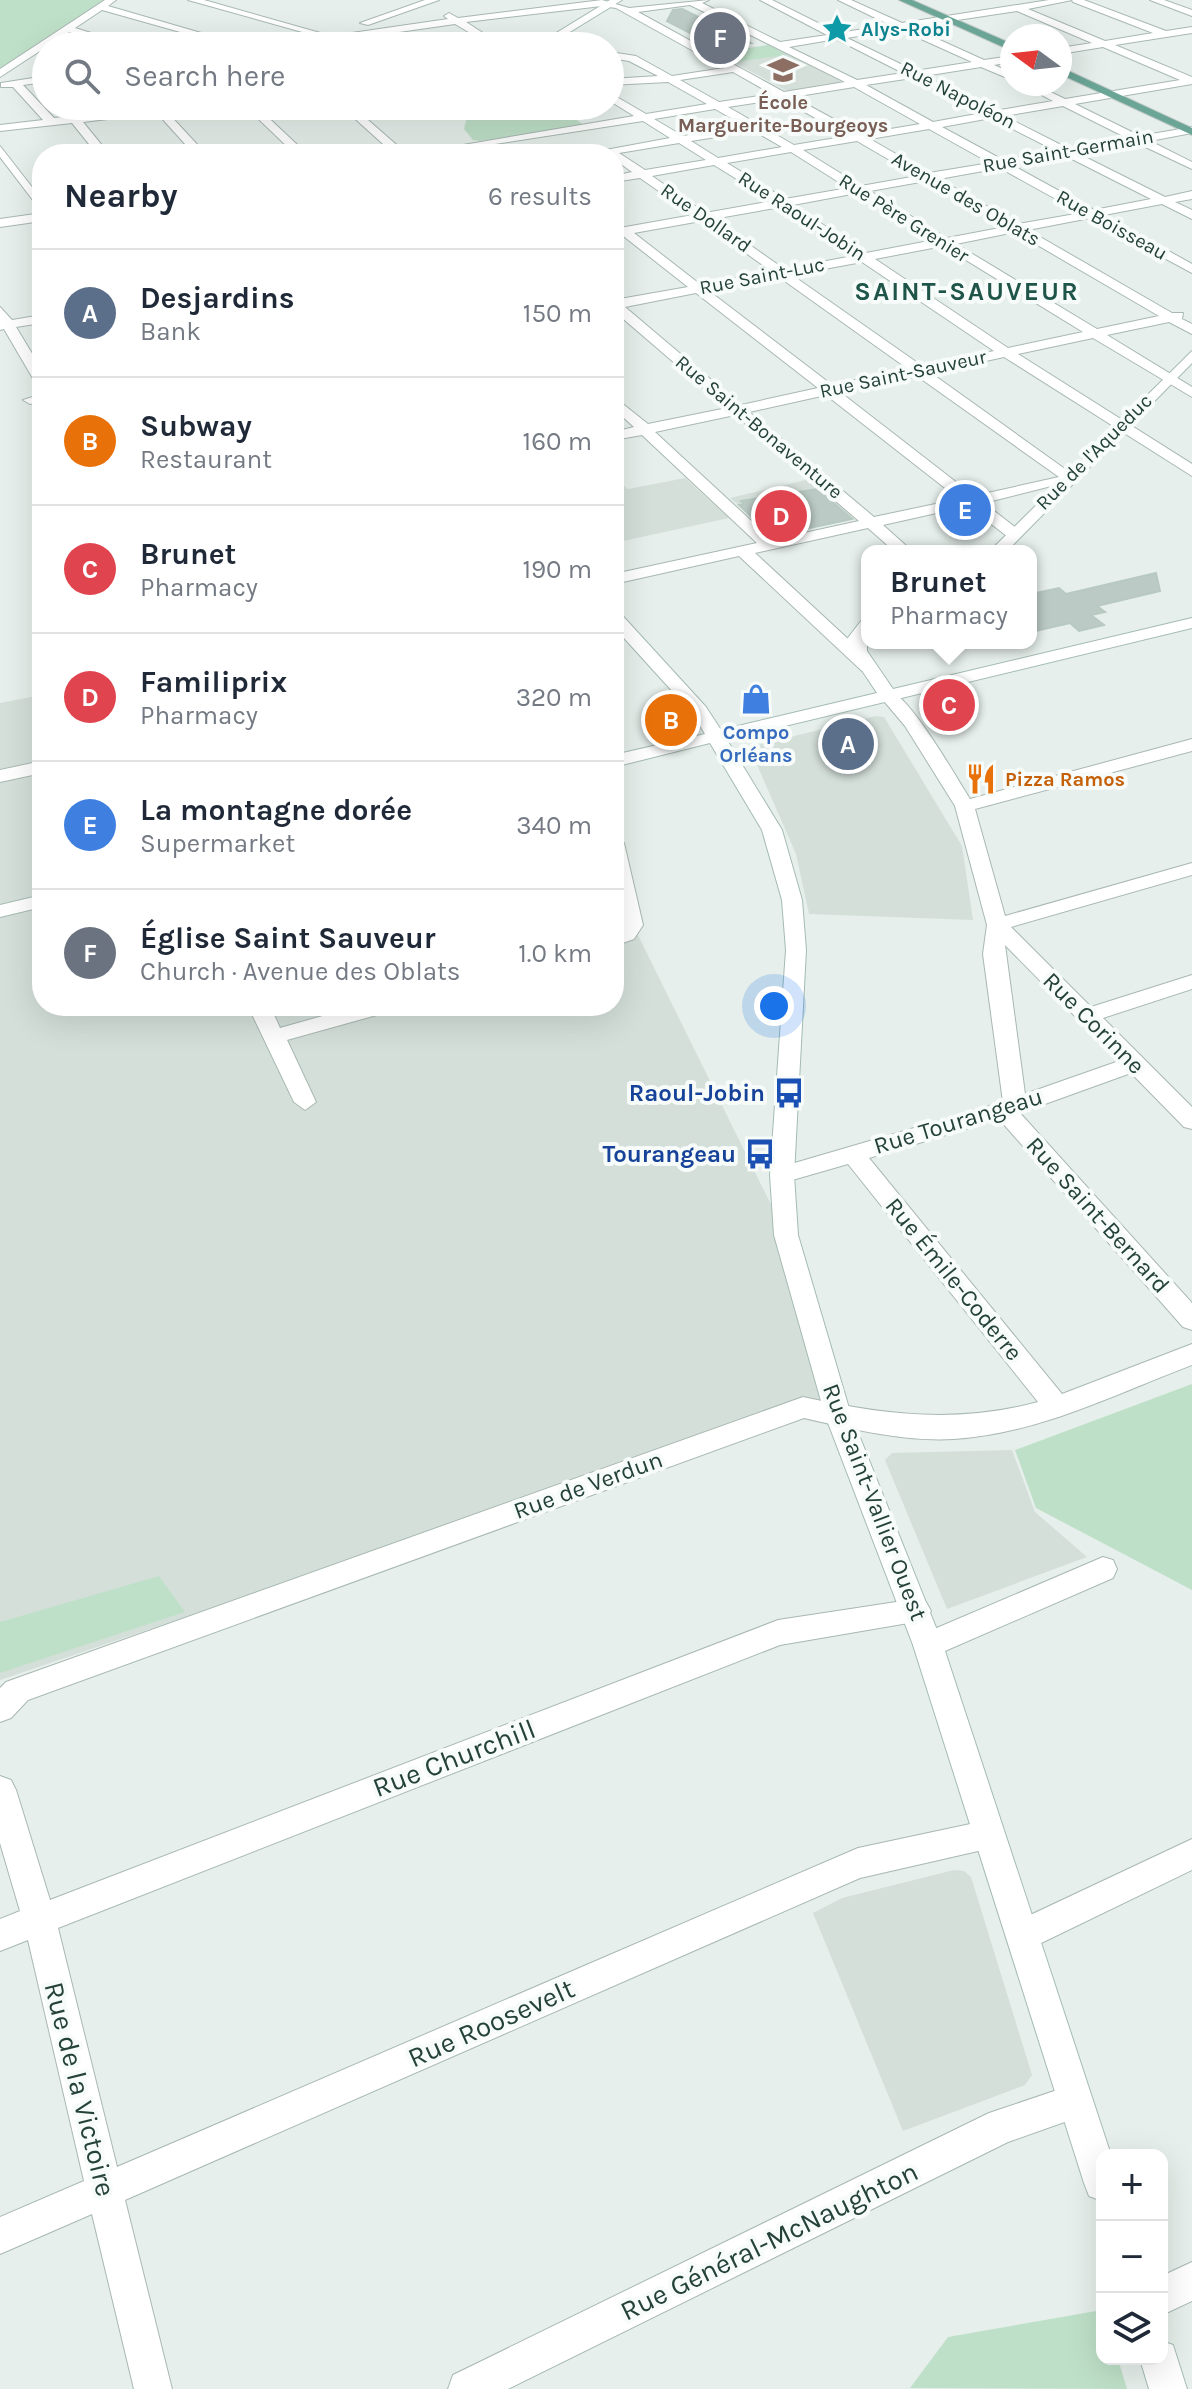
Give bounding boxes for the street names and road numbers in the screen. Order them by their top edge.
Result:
street label: Rue Napoléon [897,56,1019,134]
street label: Rue Saint-Germain [981,125,1155,177]
street label: Avenue des Oblats [888,147,1044,251]
street label: Rue Raoul-Jobin [734,166,870,266]
street label: Rue Père Grenier [835,169,974,268]
street label: Rue Dollard [656,179,756,257]
street label: Rue Boisseau [1053,185,1171,265]
street label: Rue Saint-Luc [698,253,826,299]
street label: Rue Saint-Sauveur [818,345,989,403]
street label: Rue Saint-Bonaventure [671,350,847,504]
street label: Rue de l'Aqueduc [1031,389,1157,515]
street label: Rue Corinne [1037,966,1151,1080]
street label: Rue Tourangeau [870,1082,1046,1160]
street label: Rue Saint-Bernard [1021,1131,1175,1299]
street label: Rue Émile-Coderre [880,1191,1029,1366]
street label: Rue Saint-Vallier Ouest [817,1380,933,1624]
street label: Rue de Verdun [510,1445,666,1525]
street label: Rue Churchill [368,1712,540,1804]
street label: Rue Roosevelt [403,1972,579,2074]
street label: Rue de la Victoire [37,1978,123,2200]
street label: Rue Général-McNaughton [615,2154,923,2328]

